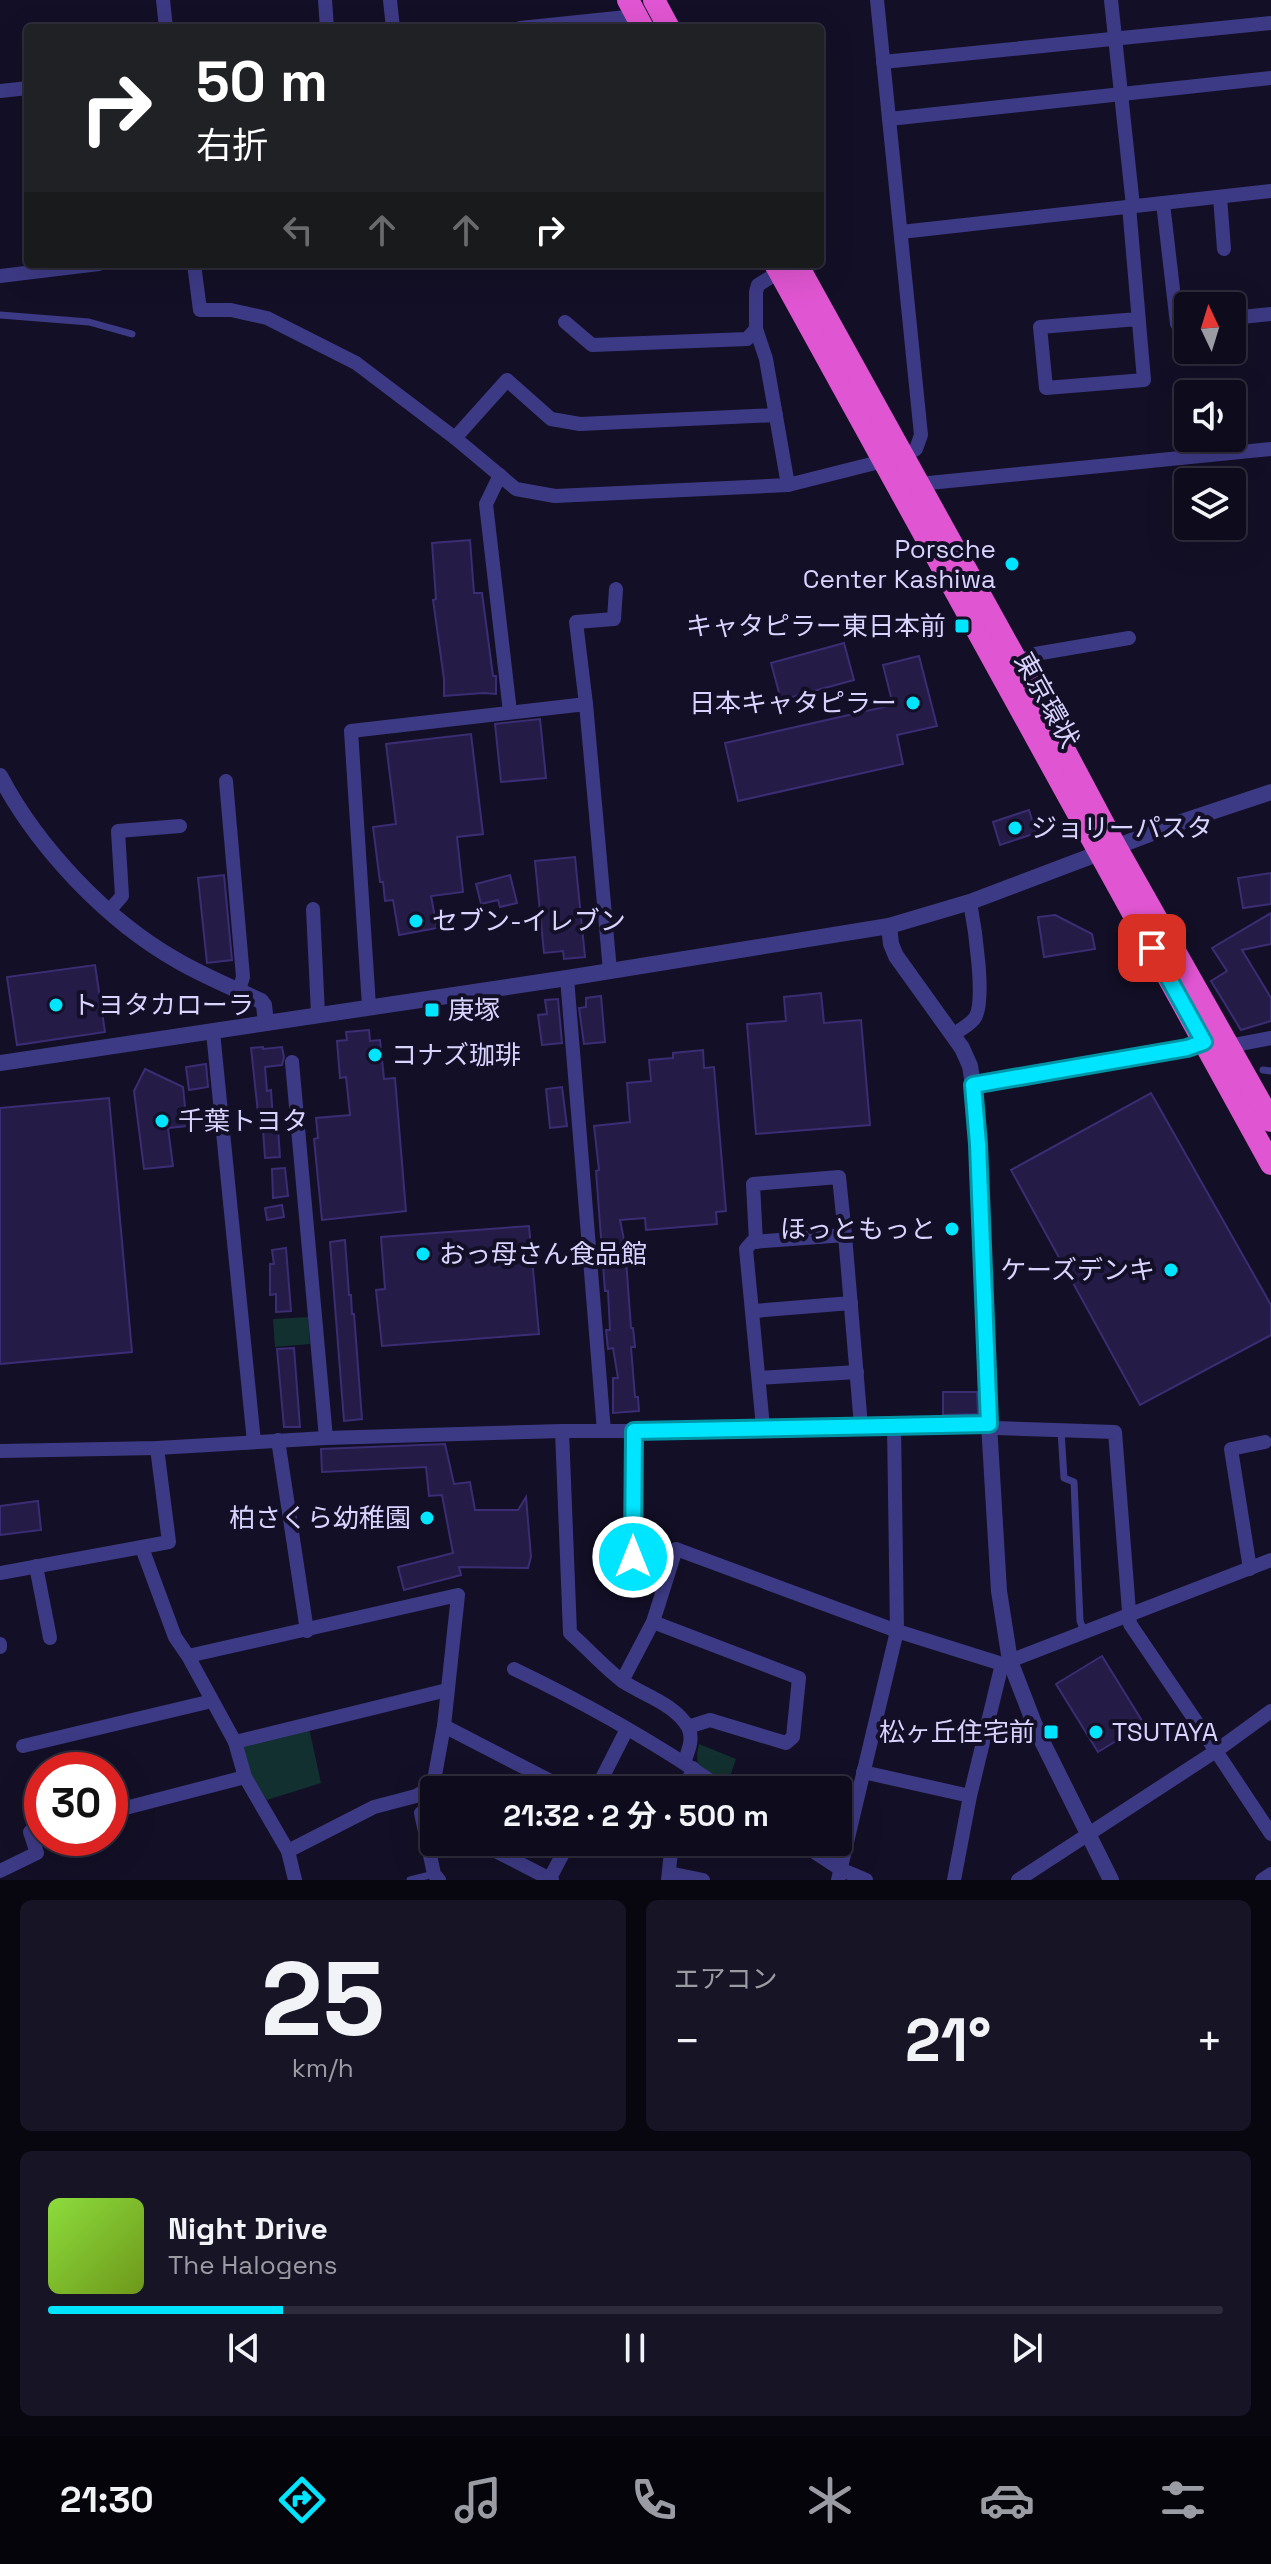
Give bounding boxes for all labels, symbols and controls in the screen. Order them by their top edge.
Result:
text: 50 m [196,46,328,117]
icon: right [64,56,168,160]
text: 右折 [196,123,268,169]
icon: left [276,208,320,252]
icon: ahead [360,208,404,252]
icon: ahead [444,208,488,252]
icon: right [528,208,572,252]
north arrow [1174,292,1246,364]
map controls [1174,292,1246,540]
button: sound [1174,380,1246,452]
button: layers [1174,468,1246,540]
place label: Porsche Center Kashiwa [803,532,996,596]
marker: Porsche Center Kashiwa [1003,555,1021,573]
place label: キャタピラー東日本前 [686,609,946,643]
marker: キャタピラー東日本前 [953,617,971,635]
street label: 東京環状 [1007,646,1087,754]
place label: 日本キャタピラー [689,686,897,720]
marker: 日本キャタピラー [904,694,922,712]
place label: ジョリーパスタ [1031,811,1213,845]
marker: ジョリーパスタ [1006,819,1024,837]
place label: セブン-イレブン [432,904,626,938]
marker: セブン-イレブン [407,912,425,930]
pin [1118,914,1186,982]
icon: arrive [1130,926,1174,970]
place label: トヨタカローラ [72,988,254,1022]
place label: 庚塚 [448,993,500,1027]
marker: トヨタカローラ [47,996,65,1014]
marker: 庚塚 [423,1001,441,1019]
place label: コナズ珈琲 [391,1038,521,1072]
marker: コナズ珈琲 [366,1046,384,1064]
place label: 千葉トヨタ [178,1104,308,1138]
marker: 千葉トヨタ [153,1112,171,1130]
place label: ほっともっと [780,1212,936,1246]
marker: ほっともっと [943,1220,961,1238]
place label: おっ母さん食品館 [439,1237,647,1271]
marker: おっ母さん食品館 [414,1245,432,1263]
place label: ケーズデンキ [1000,1253,1155,1287]
marker: ケーズデンキ [1162,1261,1180,1279]
place label: 柏さくら幼稚園 [229,1501,411,1535]
marker: 柏さくら幼稚園 [418,1509,436,1527]
position arrow [591,1515,675,1599]
place label: 松ヶ丘住宅前 [879,1715,1035,1749]
place label: TSUTAYA [1112,1715,1218,1749]
marker: 松ヶ丘住宅前 [1042,1723,1060,1741]
marker: TSUTAYA [1087,1723,1105,1741]
speed limit sign: 30 [24,1752,128,1856]
text: 21:32 · 2 分 · 500 m [503,1796,769,1835]
text: 25 [261,1933,385,2065]
text: エアコン [674,1962,778,1996]
text: 21° [905,2002,991,2079]
text: − [674,2013,701,2069]
text: + [1196,2013,1223,2069]
text: km/h [292,2051,354,2085]
text: Night Drive [168,2209,328,2248]
text: The Halogens [168,2248,337,2282]
icon: previous [222,2326,266,2370]
icon: pause [613,2326,657,2370]
icon: next [1005,2326,1049,2370]
icon: directions [274,2472,330,2528]
icon: music [450,2472,506,2528]
icon: phone [626,2472,682,2528]
icon: climate [802,2472,858,2528]
icon: car [979,2472,1035,2528]
icon: filters [1155,2472,1211,2528]
text: 21:30 [60,2477,154,2523]

